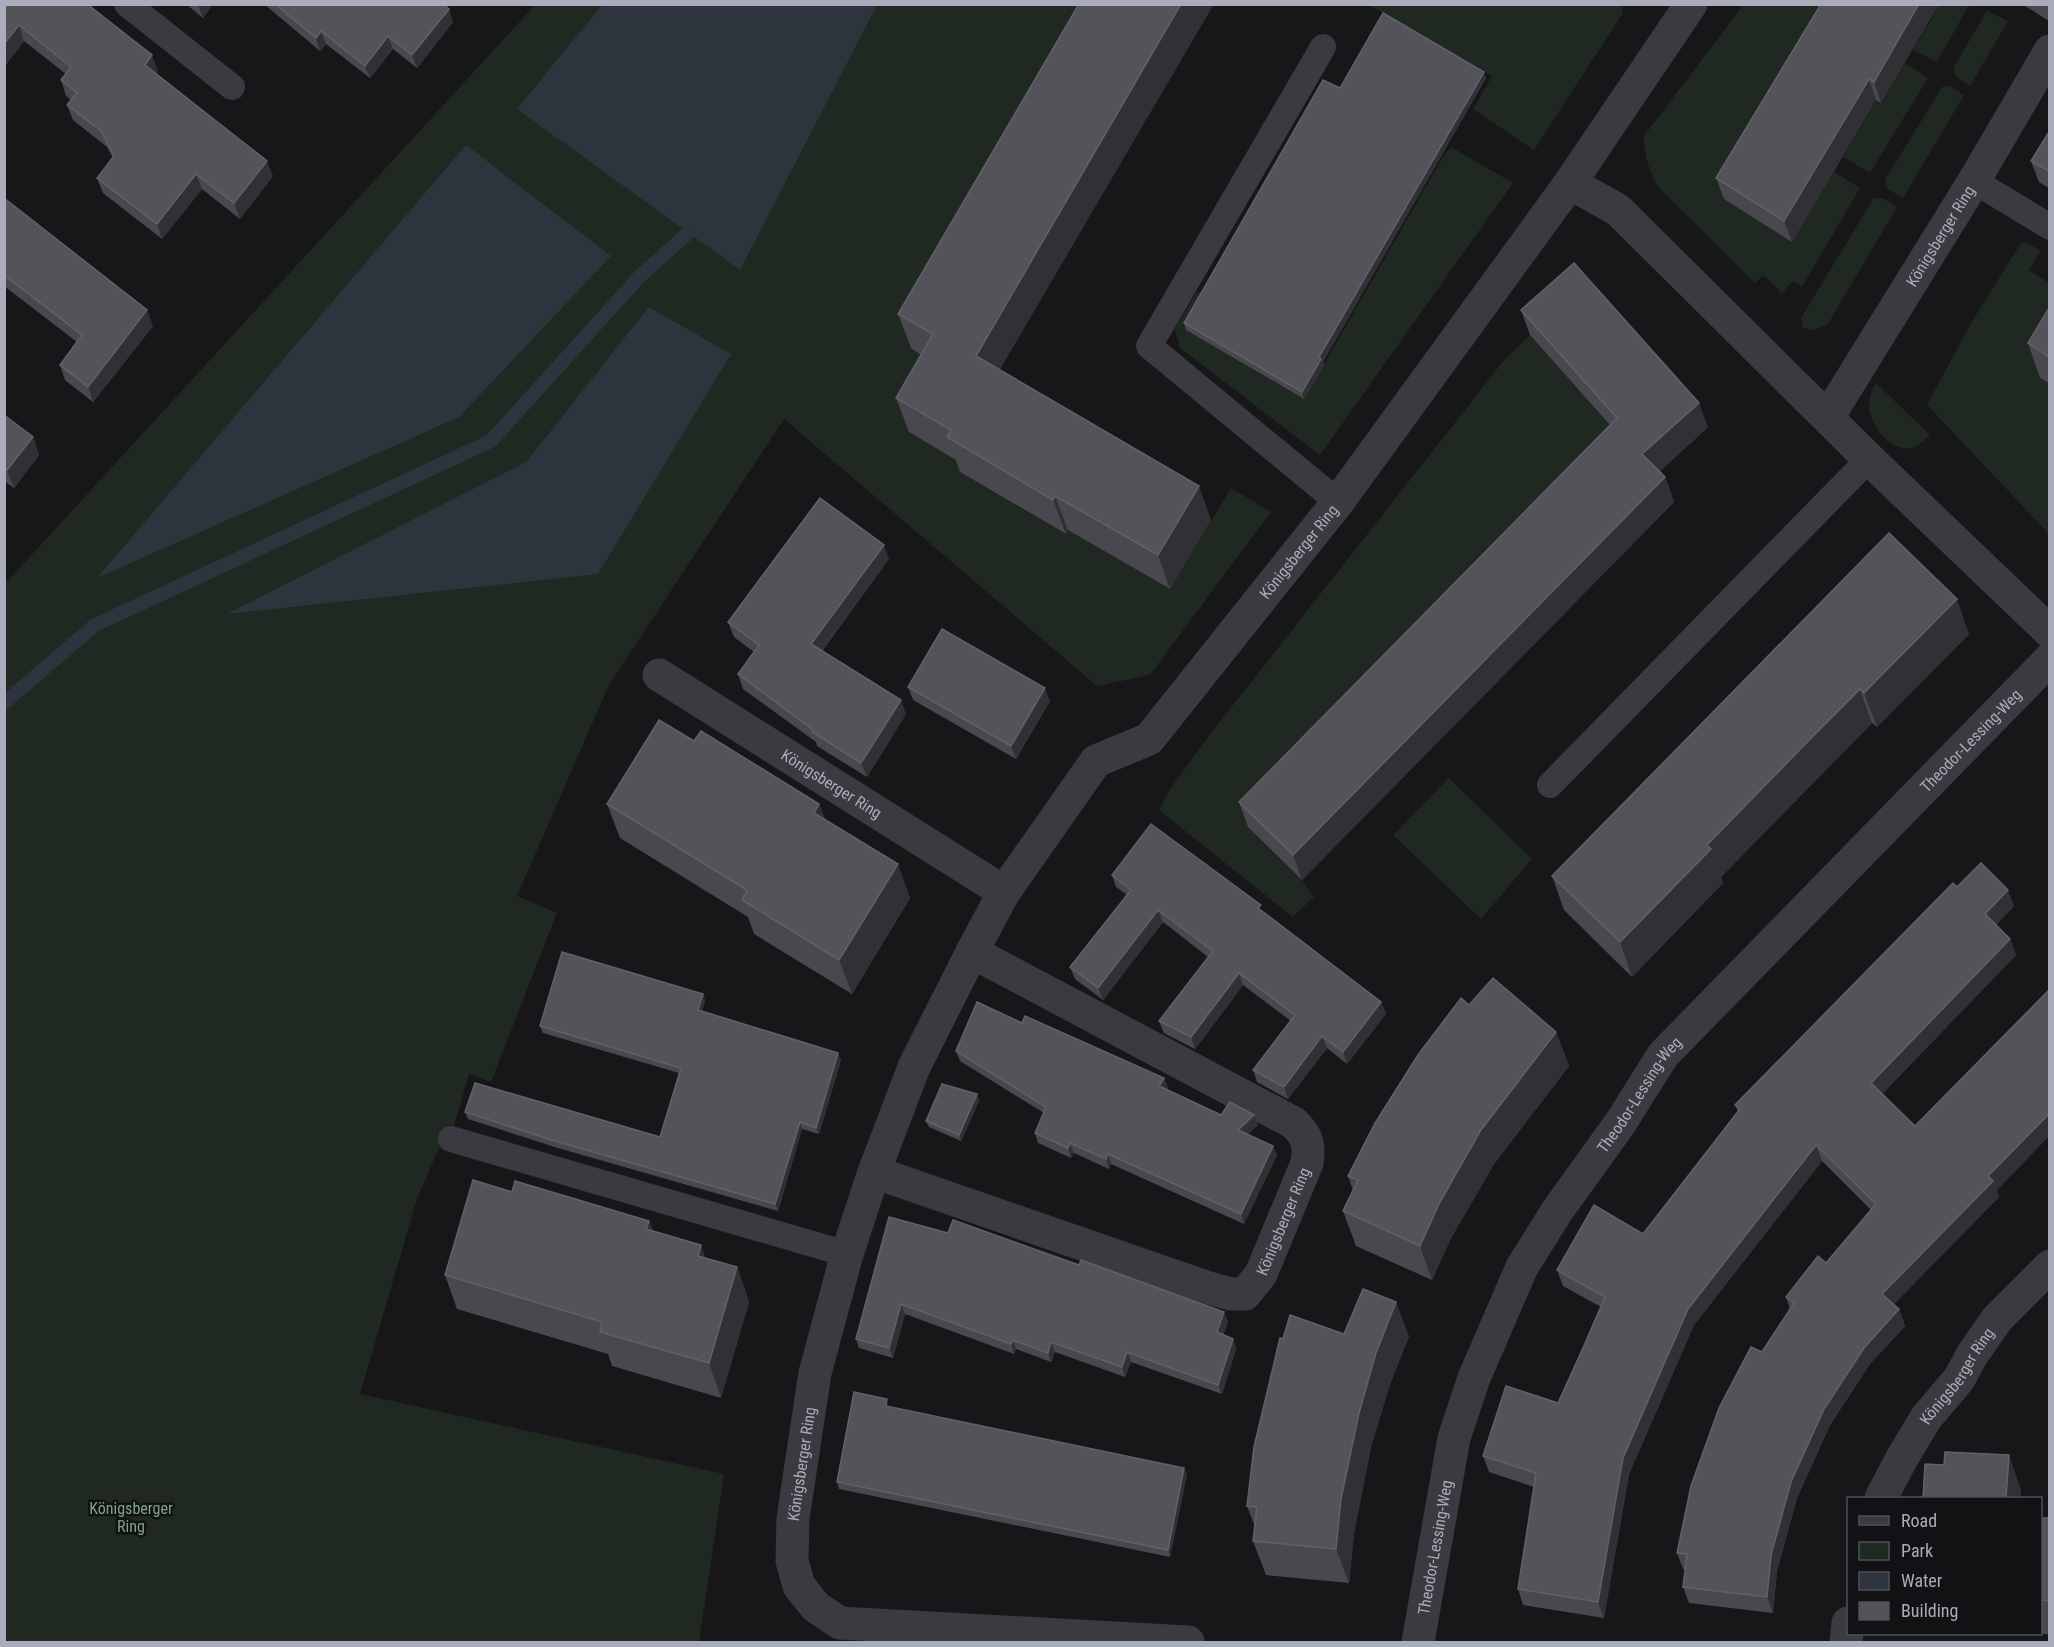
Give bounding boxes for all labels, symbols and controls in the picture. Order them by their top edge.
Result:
street label: Königsberger Ring [1902,182,1978,290]
street label: Königsberger Ring [1255,501,1342,602]
street label: Theodor-Lessing-Weg [1916,685,2025,796]
street label: Königsberger Ring [778,745,885,822]
street label: Theodor-Lessing-Weg [1593,1032,1685,1156]
street label: Königsberger Ring [1252,1165,1314,1278]
street label: Königsberger Ring [1915,1324,1998,1427]
street label: Königsberger Ring [783,1406,819,1522]
street label: Theodor-Lessing-Weg [1413,1478,1456,1616]
legend [1847,1497,2042,1635]
park label: Königsberger Ring [89,1499,173,1536]
text: Road [1901,1510,1937,1531]
text: Park [1901,1540,1933,1561]
text: Water [1901,1570,1943,1591]
text: Building [1901,1600,1958,1621]

